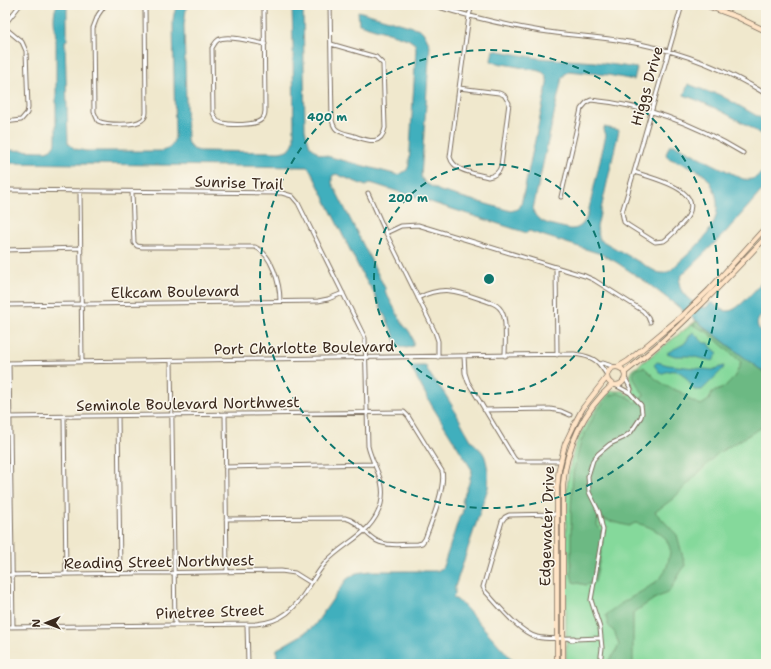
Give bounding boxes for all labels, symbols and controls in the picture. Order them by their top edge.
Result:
street label: Higgs Drive [626,44,668,128]
text: 400 m [307,109,347,125]
street label: Sunrise Trail [194,171,284,195]
text: 200 m [388,190,428,206]
centre of rings [482,272,496,286]
street label: Elkcam Boulevard [111,281,240,303]
street label: Port Charlotte Boulevard [213,336,395,360]
street label: Seminole Boulevard Northwest [76,392,300,416]
street label: Edgewater Drive [535,465,559,587]
street label: Reading Street Northwest [64,550,254,574]
street label: Pinetree Street [155,600,265,624]
north arrow [26,603,66,643]
text: N [29,618,44,628]

